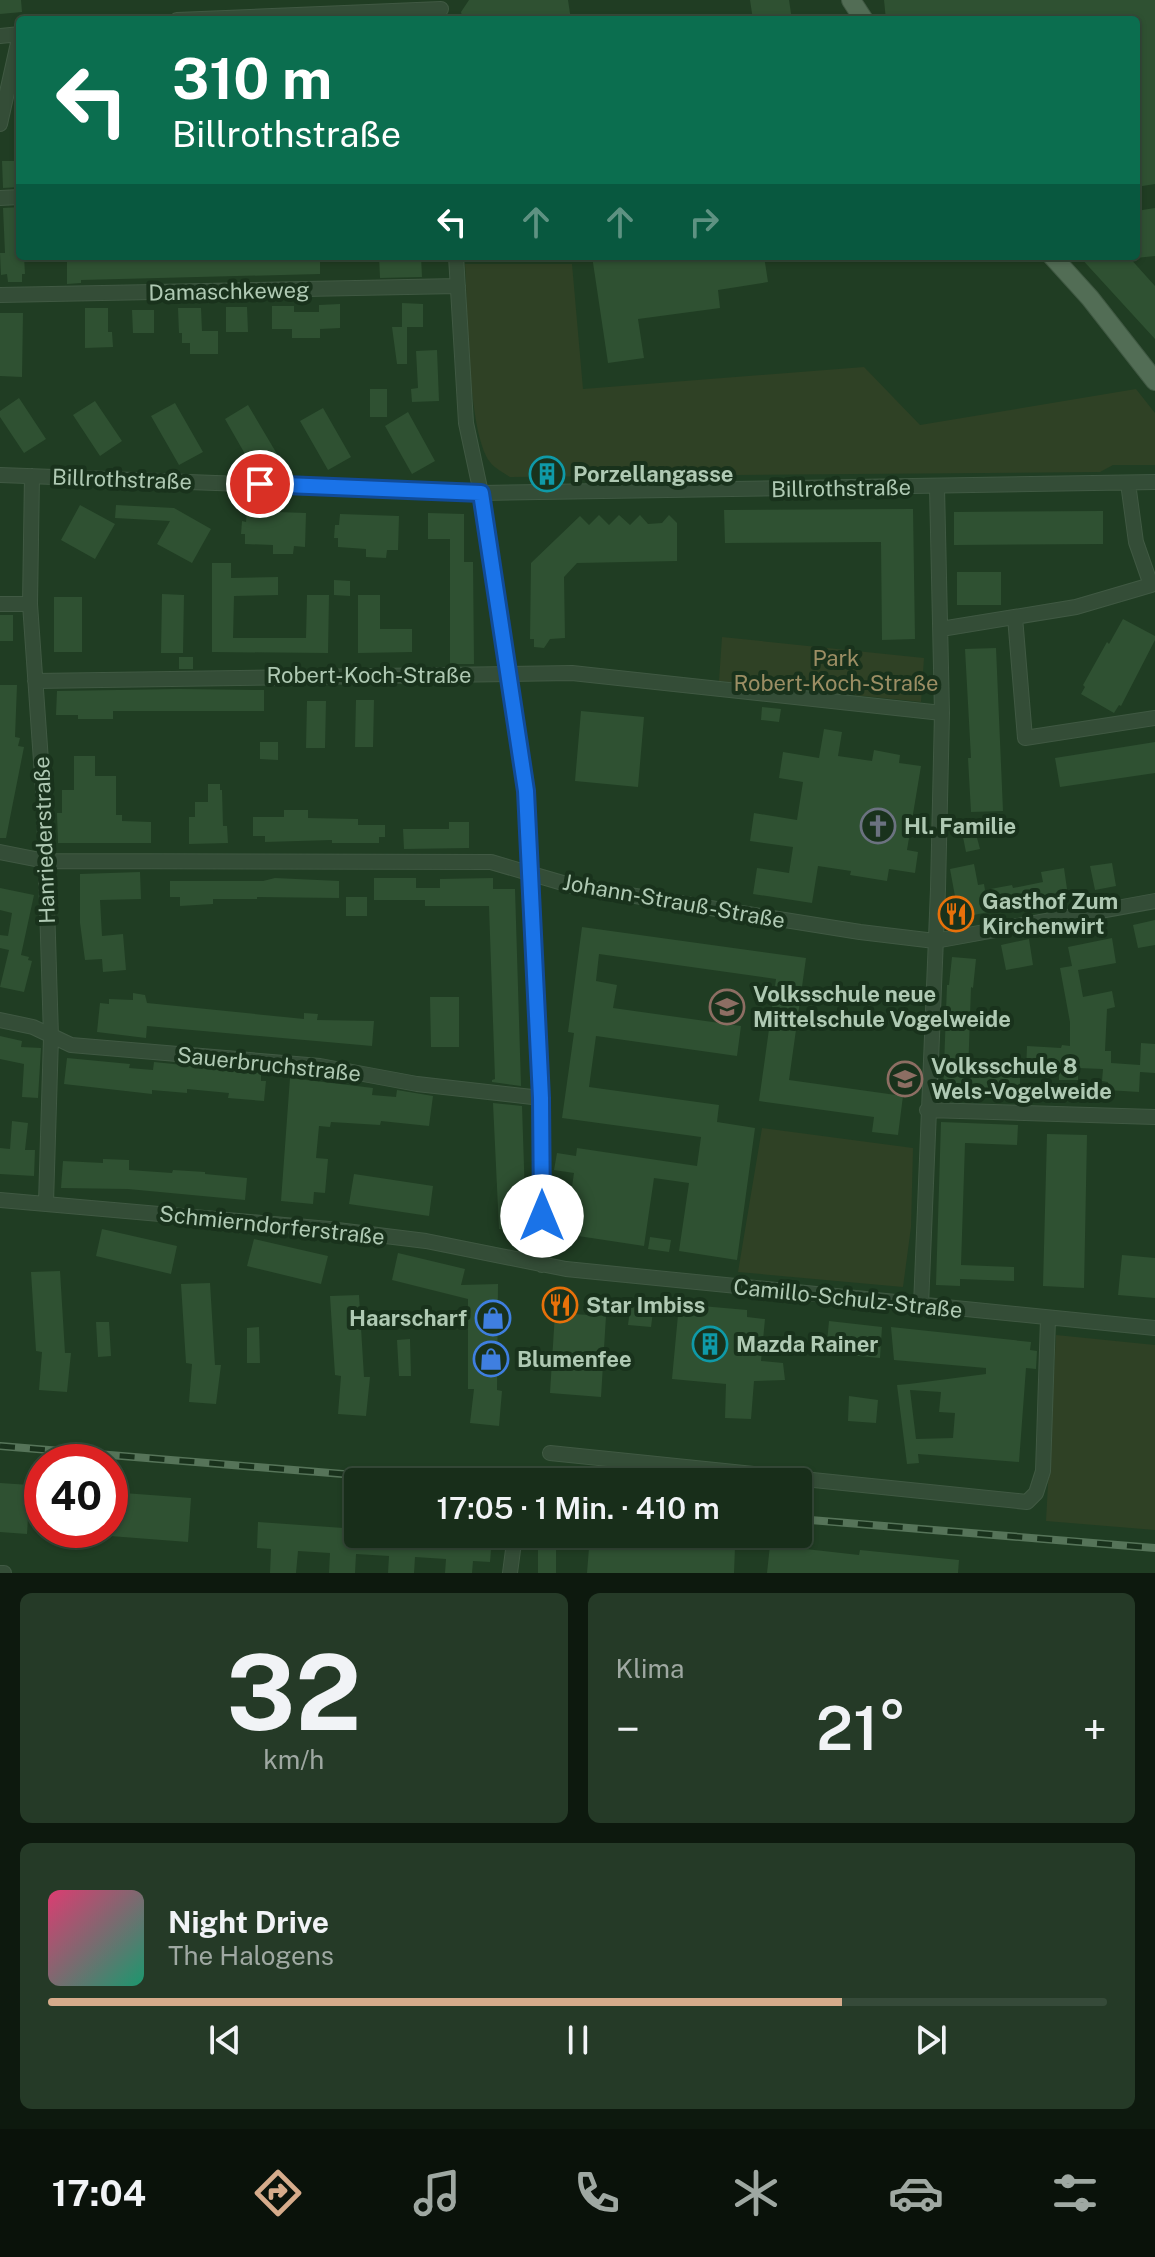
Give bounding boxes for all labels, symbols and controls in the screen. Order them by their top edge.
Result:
text: 310 m [172,46,332,112]
icon: left [40,48,144,152]
text: Billrothstraße [172,113,401,155]
icon: left [430,200,474,244]
icon: ahead [514,200,558,244]
icon: ahead [598,200,642,244]
icon: right [682,200,726,244]
street label: Damaschkeweg [148,277,310,305]
pin [226,450,294,518]
building icon: Porzellangasse [528,455,566,493]
place label: Porzellangasse [573,461,733,487]
icon: arrive [238,462,282,506]
street label: Billrothstraße [52,464,192,494]
street label: Billrothstraße [771,474,911,502]
park label: Park Robert-Koch-Straße [734,645,938,696]
street label: Robert-Koch-Straße [267,662,471,688]
street label: Hanriederstraße [28,756,60,924]
church icon: Hl. Familie [859,807,897,845]
place label: Hl. Familie [904,813,1016,839]
street label: Johann-Strauß-Straße [561,869,787,933]
place label: Gasthof Zum Kirchenwirt [982,888,1118,939]
restaurant icon: Gasthof Zum Kirchenwirt [937,895,975,933]
place label: Volksschule neue Mittelschule Vogelweide [753,981,1011,1032]
school or university icon: Volksschule neue Mittelschule Vogelweide [708,988,746,1026]
street label: Sauerbruchstraße [176,1041,362,1087]
place label: Volksschule 8 Wels-Vogelweide [931,1053,1112,1104]
school or university icon: Volksschule 8 Wels-Vogelweide [886,1060,924,1098]
position arrow [500,1174,584,1258]
street label: Schmierndorferstraße [158,1200,386,1250]
street label: Camillo-Schulz-Straße [732,1273,964,1323]
restaurant icon: Star Imbiss [541,1286,579,1324]
place label: Star Imbiss [586,1292,705,1318]
shop icon: Haarscharf [474,1299,512,1337]
place label: Haarscharf [349,1305,467,1331]
building icon: Mazda Rainer [691,1325,729,1363]
place label: Mazda Rainer [736,1331,878,1357]
shop icon: Blumenfee [472,1340,510,1378]
place label: Blumenfee [517,1346,632,1372]
speed limit sign: 40 [24,1444,128,1548]
text: 17:05 · 1 Min. · 410 m [436,1490,720,1526]
text: 32 [226,1631,361,1753]
text: Klima [616,1653,684,1684]
text: 21° [816,1693,906,1764]
text: − [616,1703,640,1755]
text: + [1083,1703,1107,1755]
text: km/h [263,1744,324,1775]
text: Night Drive [168,1904,329,1940]
text: The Halogens [168,1940,334,1971]
icon: previous [203,2018,247,2062]
icon: pause [556,2018,600,2062]
icon: next [909,2018,953,2062]
icon: directions [250,2165,306,2221]
icon: music [409,2165,465,2221]
icon: phone [569,2165,625,2221]
icon: climate [728,2165,784,2221]
icon: car [888,2165,944,2221]
icon: filters [1047,2165,1103,2221]
text: 17:04 [52,2172,146,2214]

